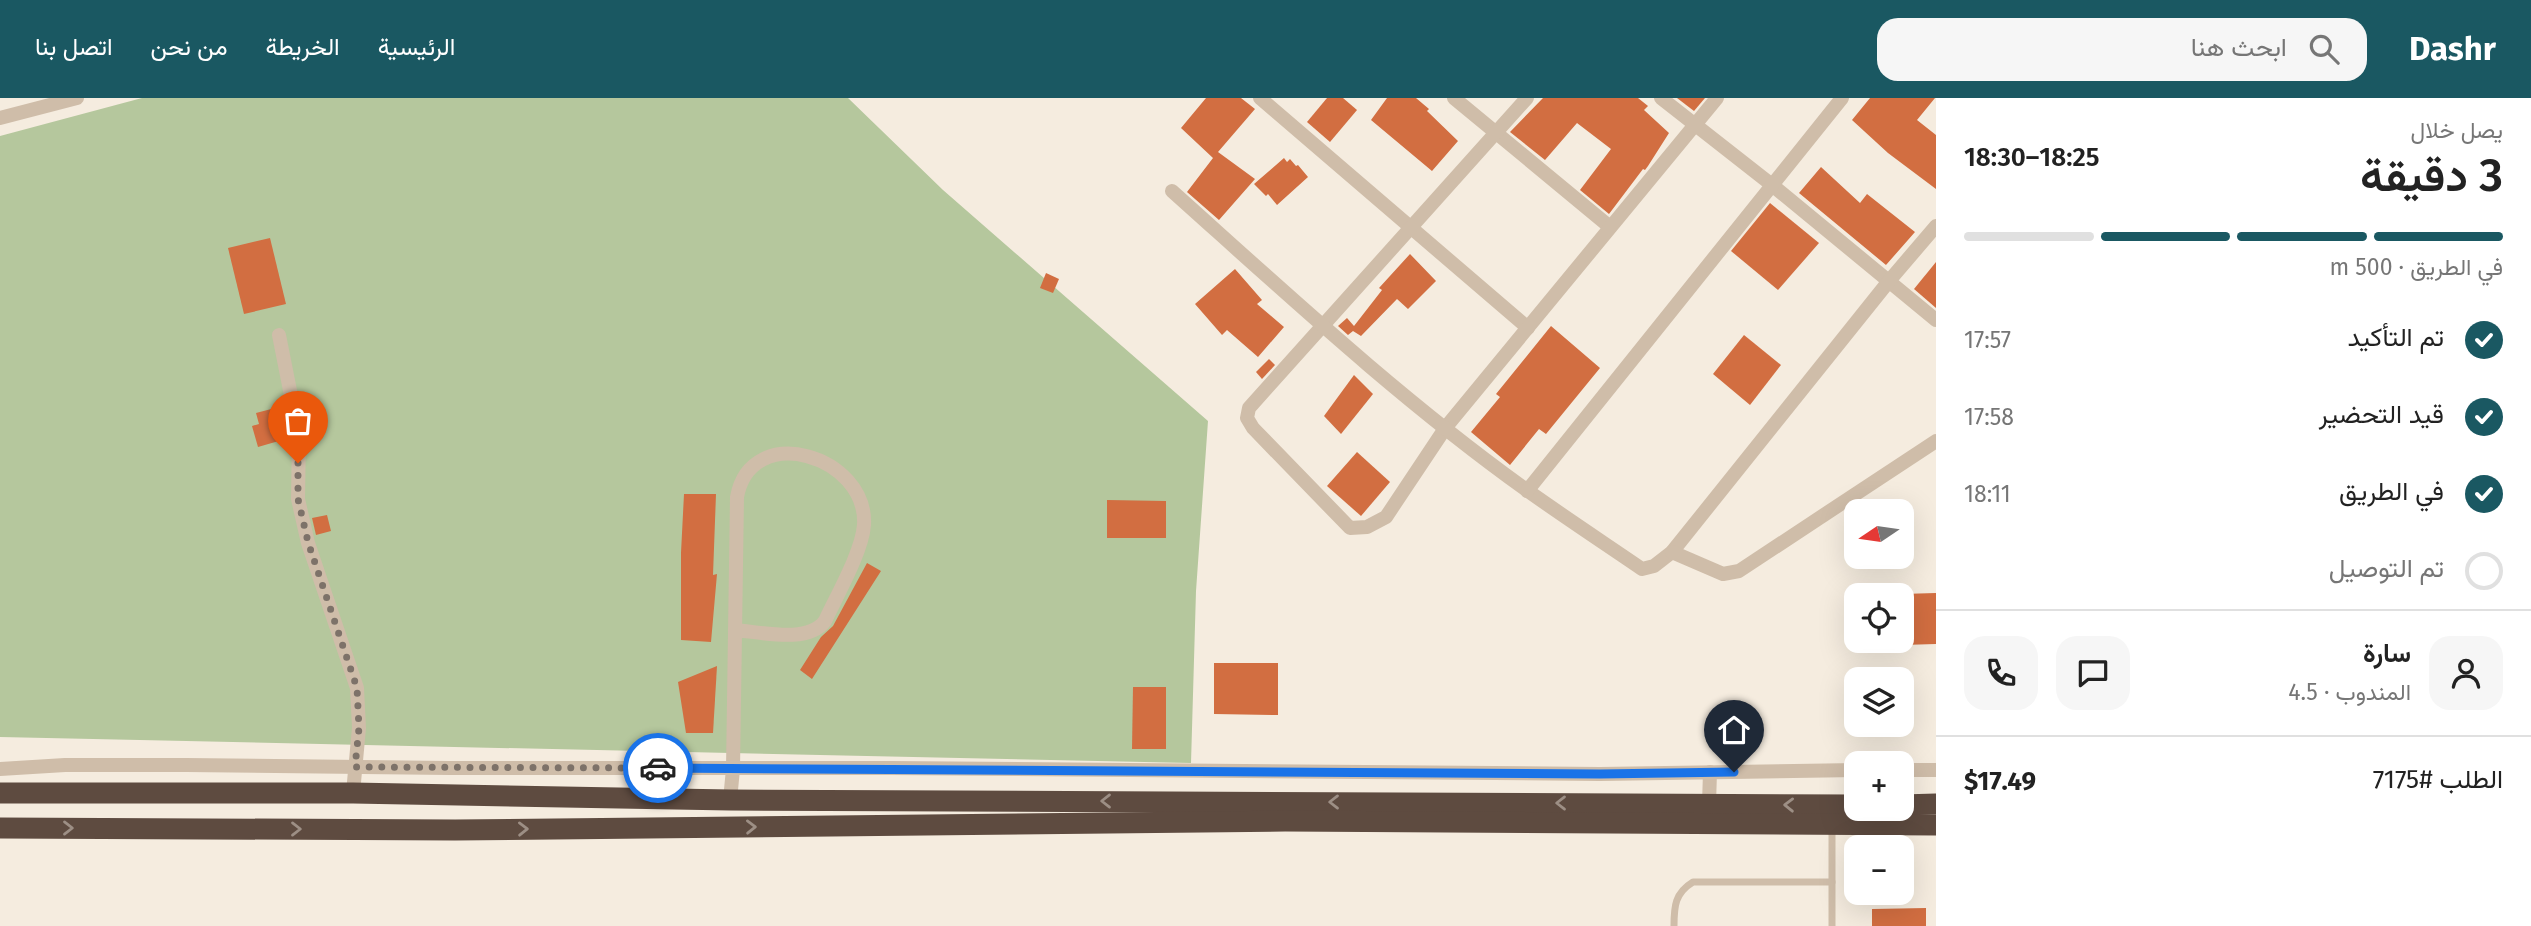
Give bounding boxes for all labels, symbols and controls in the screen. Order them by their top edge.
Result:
search box [1877,18,2367,81]
text: Dashr [2409,29,2496,69]
icon: search [2305,30,2343,68]
text: ابحث هنا [2191,32,2287,63]
text: اتصل بنا [35,33,112,61]
text: من نحن [150,33,227,61]
text: الخريطة [265,33,340,61]
text: الرئيسية [378,33,455,61]
text: يصل خلال [2411,116,2503,144]
text: 18:25–18:30 [1964,142,2099,173]
text: 3 دقيقة [2360,148,2503,203]
text: في الطريق · 500 m [2329,253,2503,281]
icon: check [2465,321,2503,359]
text: تم التأكيد [2348,322,2444,353]
text: 17:57 [1964,326,2011,354]
pin [268,391,328,463]
icon: check [2465,398,2503,436]
text: قيد التحضير [2319,399,2444,430]
icon: bag [279,402,317,440]
text: 17:58 [1964,403,2014,431]
icon: check [2465,475,2503,513]
text: في الطريق [2339,476,2444,507]
text: 18:11 [1964,480,2011,508]
north arrow [1844,499,1914,569]
map controls [1844,499,1914,905]
text: تم التوصيل [2329,553,2444,584]
button: locate [1844,583,1914,653]
button: phone [1964,636,2038,710]
button: chat [2056,636,2130,710]
button: person [2429,636,2503,710]
text: سارة [2363,638,2411,669]
button: layers [1844,667,1914,737]
text: المندوب · 4.5 [2288,678,2411,706]
pin [1704,700,1764,772]
icon: home [1715,711,1753,749]
courier [623,733,693,803]
icon: car [639,749,677,787]
button: + [1844,751,1914,821]
text: الطلب #7175 [2373,764,2503,795]
text: $17.49 [1964,766,2036,797]
one-way arrow [1100,793,1111,809]
one-way arrow [1328,794,1338,810]
one-way arrow [1555,795,1566,811]
one-way arrow [1783,797,1793,813]
one-way arrow [746,819,756,835]
one-way arrow [63,820,74,836]
one-way arrow [291,821,301,837]
one-way arrow [518,821,529,837]
button: − [1844,835,1914,905]

